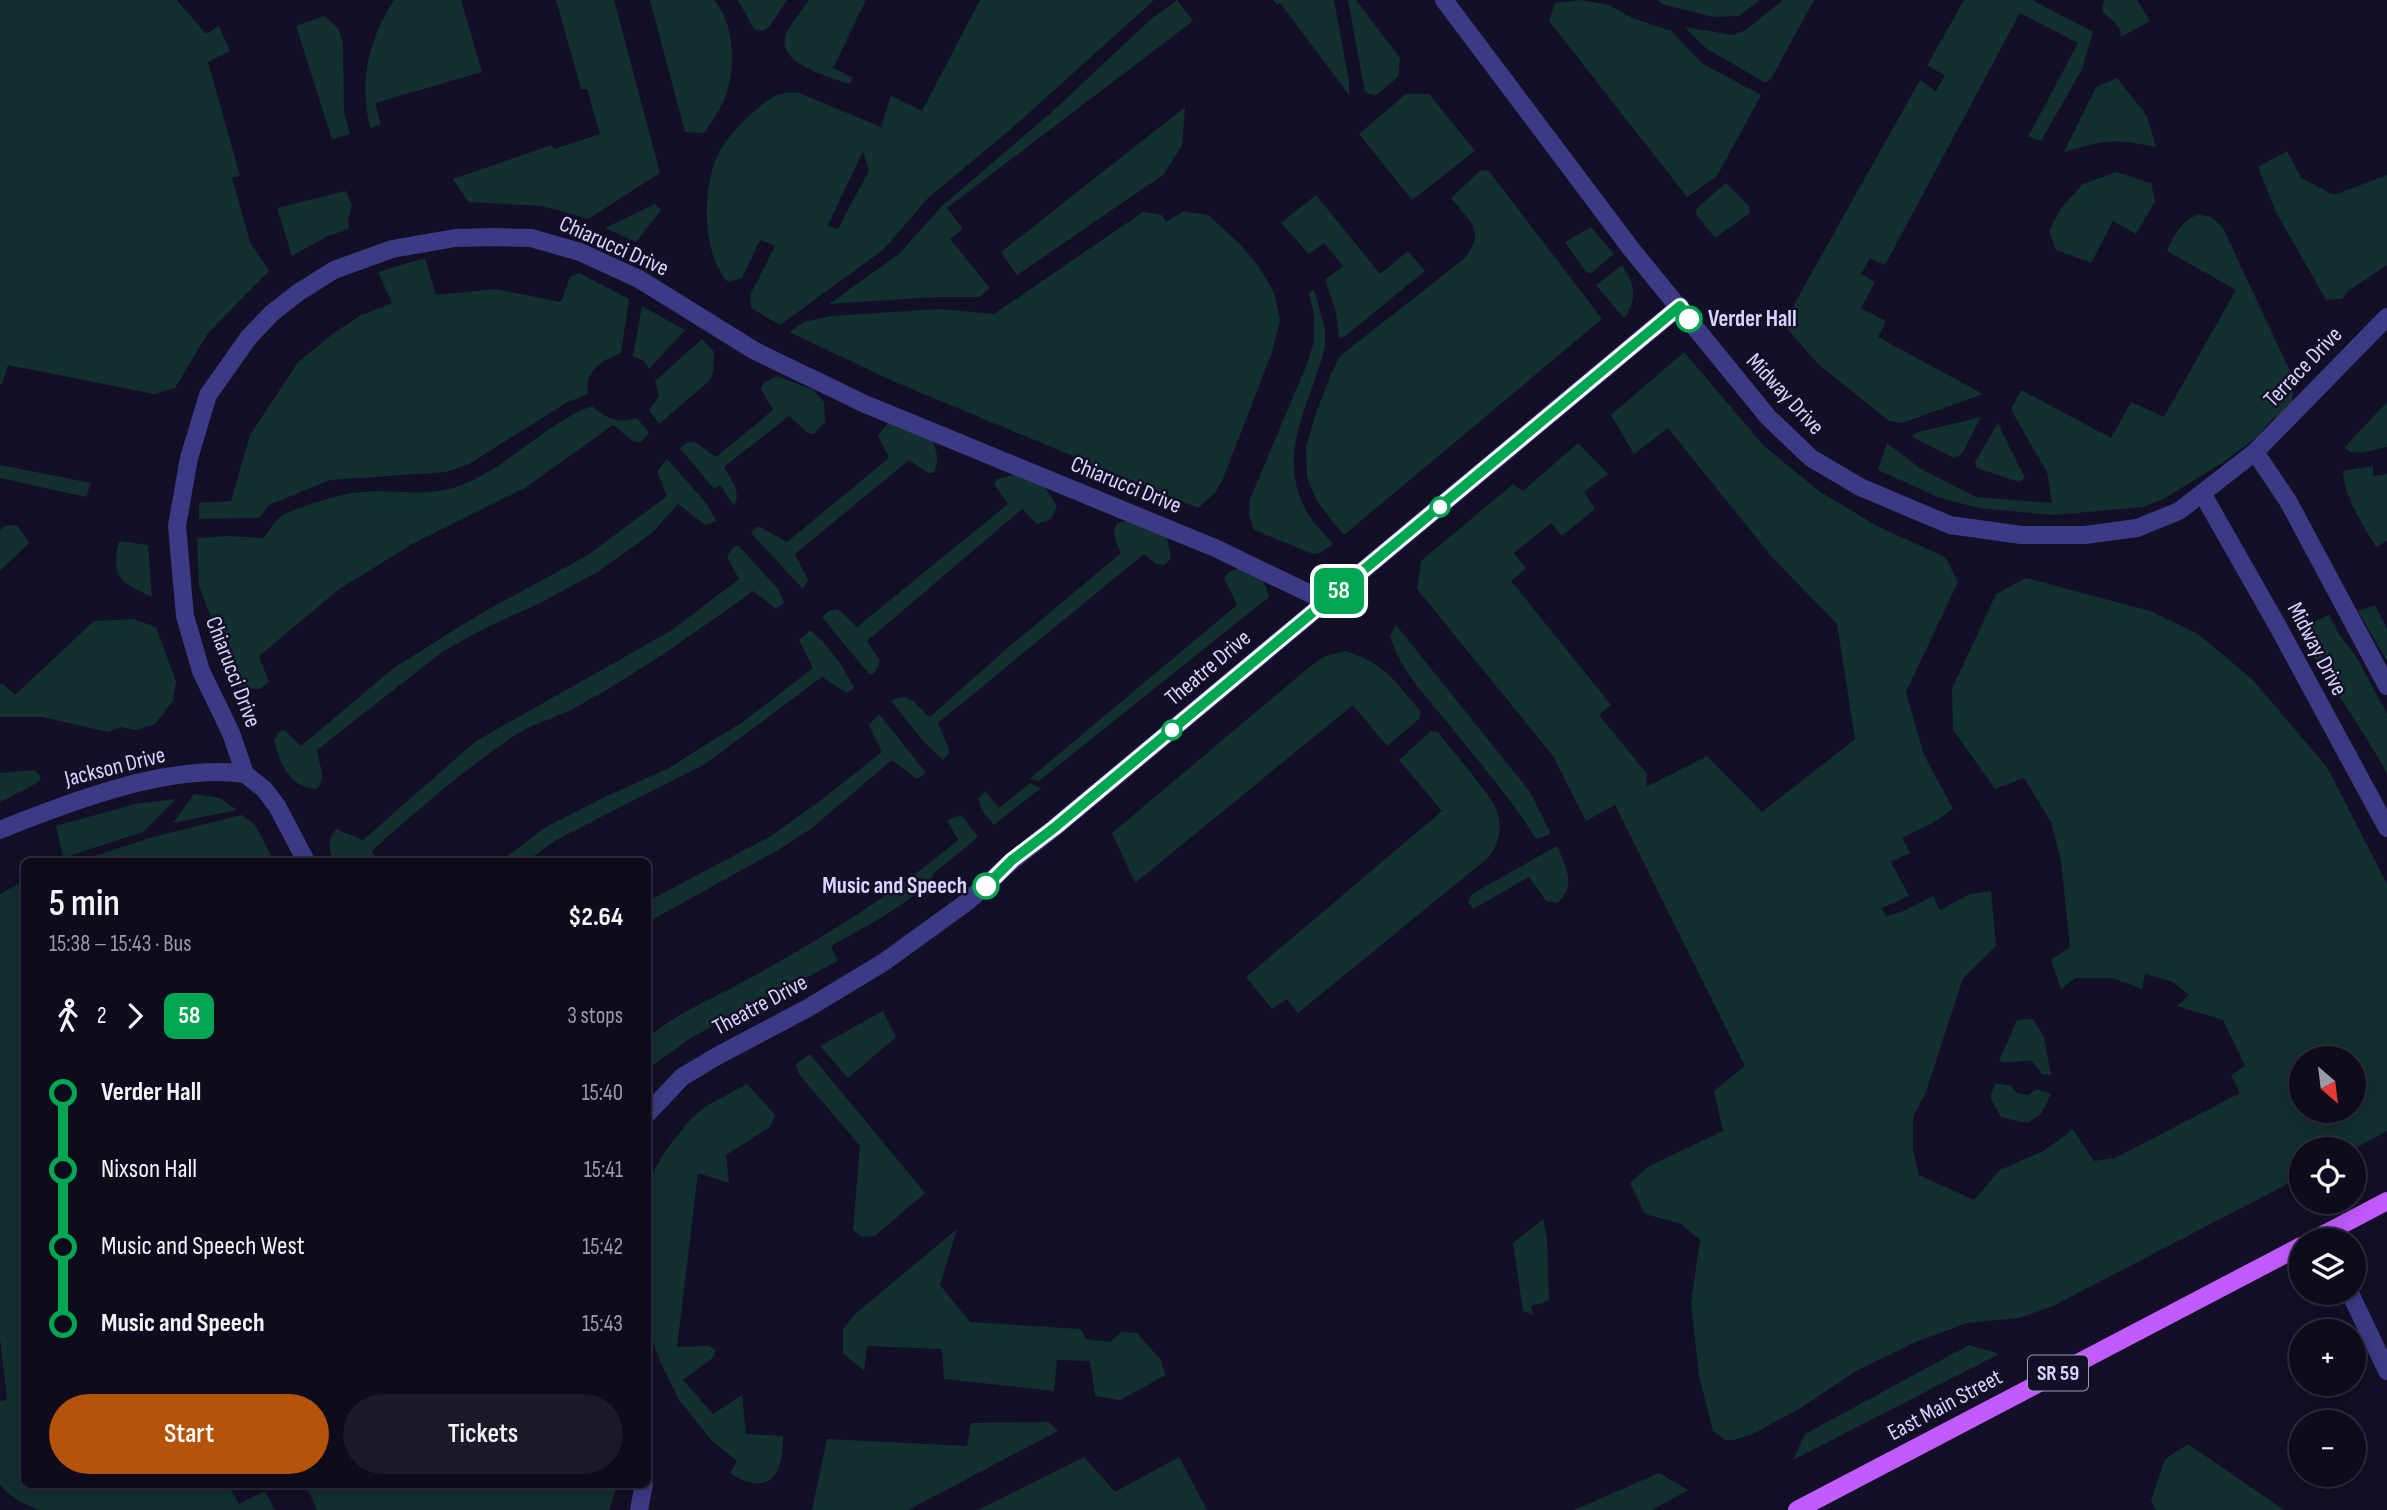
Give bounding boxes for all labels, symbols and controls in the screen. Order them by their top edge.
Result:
street label: Chiarucci Drive [555,209,673,283]
place label: Verder Hall [1708,305,1797,333]
marker: Verder Hall [1676,306,1702,332]
street label: Terrace Drive [2258,321,2348,413]
street label: Midway Drive [1740,347,1830,441]
street label: Chiarucci Drive [1067,450,1185,520]
unlabelled marker [1430,497,1450,517]
line badge: 58 [1308,568,1370,614]
text: 58 [1328,576,1350,605]
street label: Midway Drive [2281,598,2353,700]
street label: Chiarucci Drive [199,612,267,732]
street label: Theatre Drive [1159,624,1257,712]
unlabelled marker [1162,720,1182,740]
street label: Jackson Drive [61,741,168,793]
place label: Music and Speech [822,872,967,900]
marker: Music and Speech [973,873,999,899]
text: 5 min [49,881,120,926]
text: $2.64 [568,902,623,933]
text: 15:38 – 15:43 · Bus [49,930,191,958]
street label: Theatre Drive [708,968,812,1042]
icon: walk [49,997,87,1035]
icon: forward [116,997,154,1035]
text: 58 [178,1001,200,1030]
text: 2 [97,1002,106,1030]
text: 3 stops [567,1002,623,1030]
north arrow [2289,1046,2366,1124]
map controls [2289,1046,2366,1487]
text: Verder Hall [101,1077,201,1108]
text: 15:40 [582,1079,623,1107]
button: locate [2289,1137,2366,1214]
text: Nixson Hall [101,1154,197,1185]
text: 15:41 [584,1156,623,1184]
button: layers [2289,1228,2366,1305]
text: Music and Speech West [101,1231,305,1262]
text: 15:42 [582,1233,623,1261]
text: Music and Speech [101,1308,265,1339]
text: 15:43 [582,1310,623,1338]
button: + [2289,1319,2366,1396]
road number: SR 59 [2028,1356,2088,1390]
street label: East Main Street [1883,1363,2007,1447]
button: Start [49,1394,329,1474]
button: Tickets [343,1394,623,1474]
button: − [2289,1410,2366,1487]

